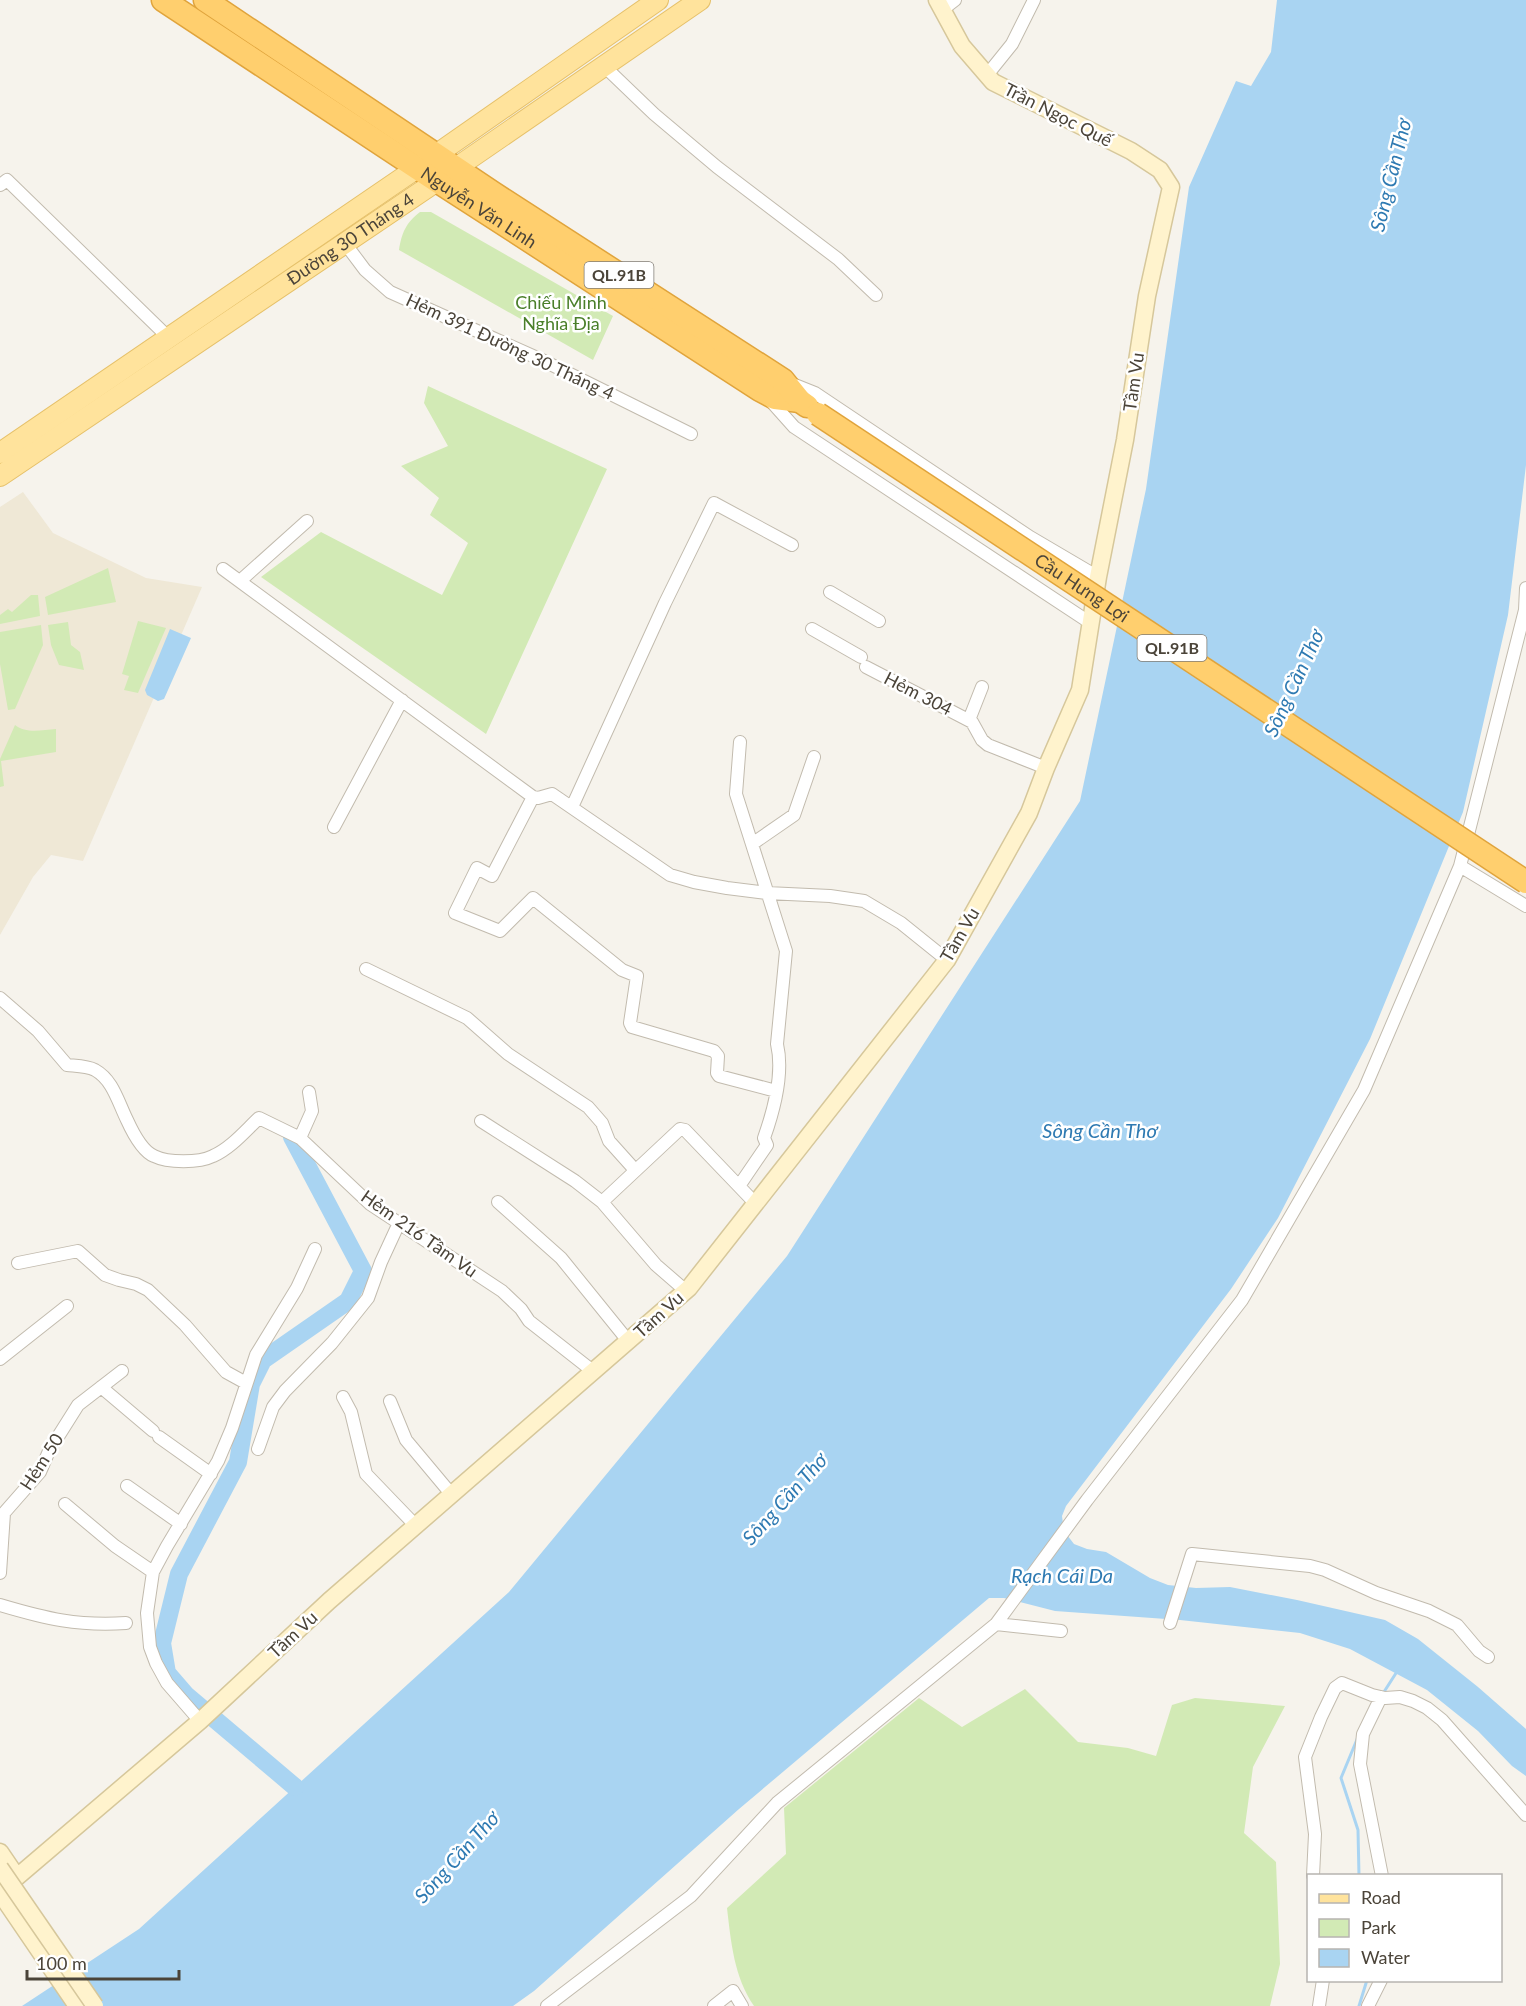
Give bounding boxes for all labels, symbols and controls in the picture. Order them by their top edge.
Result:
street label: Trần Ngọc Quế [1001,77,1118,151]
water label: Sông Cần Thơ [1364,115,1416,234]
street label: Nguyễn Văn Linh [417,161,541,253]
street label: Đường 30 Tháng 4 [282,188,418,289]
road number: QL.91B [584,262,654,288]
street label: Hẻm 391 Đường 30 Tháng 4 [403,288,618,404]
park label: Chiếu Minh Nghĩa Địa [515,291,607,334]
street label: Tầm Vu [1118,351,1148,413]
street label: Cầu Hưng Lợi [1031,548,1134,627]
water label: Sông Cần Thơ [1258,625,1329,740]
road number: QL.91B [1138,635,1206,661]
street label: Hẻm 304 [881,667,956,720]
street label: Tầm Vu [935,903,983,966]
water label: Sông Cần Thơ [1042,1118,1158,1142]
street label: Hẻm 216 Tầm Vu [357,1185,482,1281]
street label: Tầm Vu [629,1286,688,1342]
street label: Hẻm 50 [15,1429,68,1494]
water label: Sông Cần Thơ [737,1447,832,1549]
water label: Rạch Cái Da [1011,1563,1113,1587]
street label: Tầm Vu [263,1606,322,1663]
water label: Sông Cần Thơ [409,1805,504,1907]
legend [1307,1874,1502,1982]
text: Road [1361,1886,1401,1908]
text: Park [1361,1916,1397,1938]
scale bar [27,1943,178,1981]
text: Water [1361,1946,1410,1968]
text: 100 m [36,1952,87,1974]

